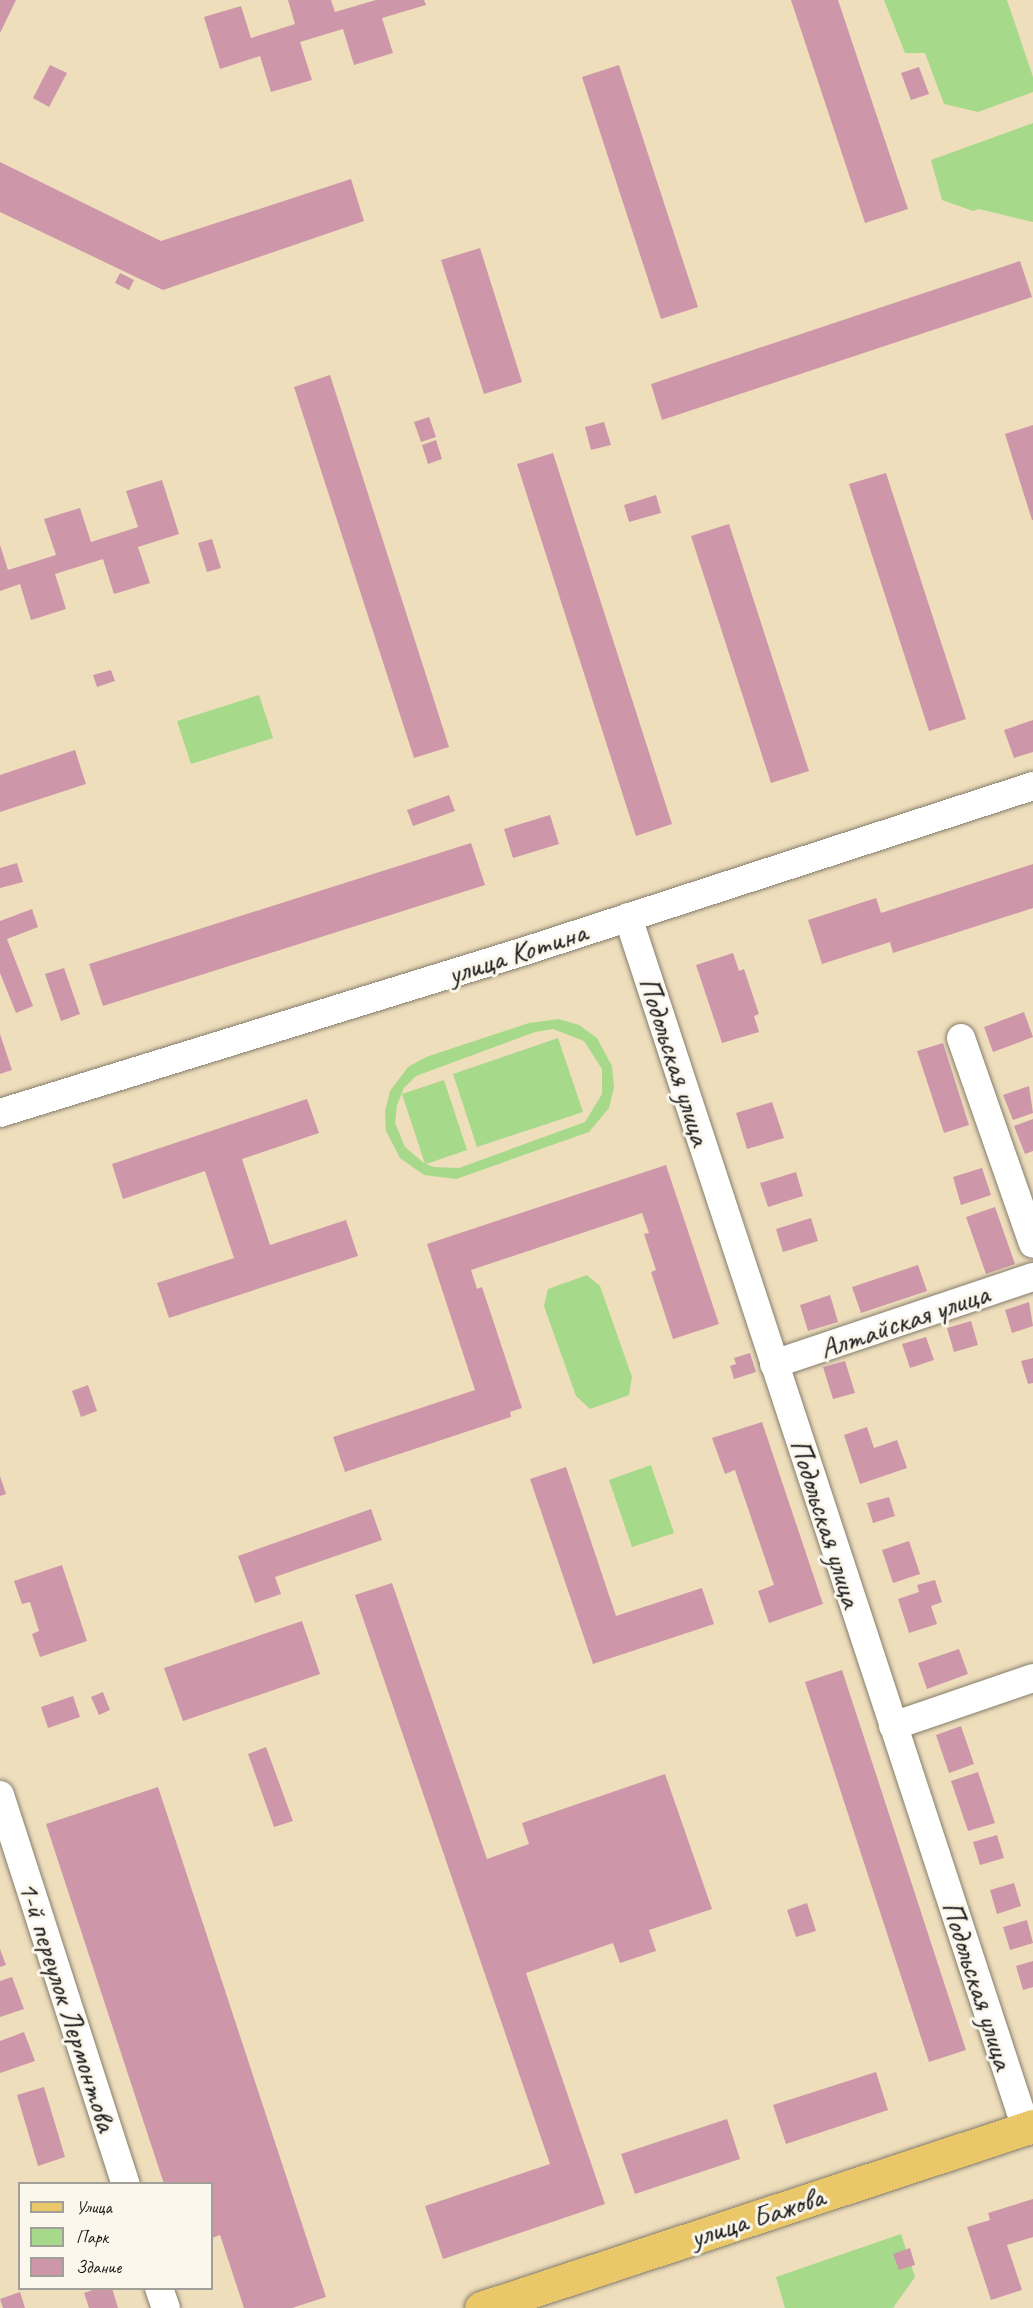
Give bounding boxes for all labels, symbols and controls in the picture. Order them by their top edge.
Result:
street label: улица Котина [444,914,590,992]
street label: Подольская улица [631,971,719,1151]
street label: Алтайская улица [814,1275,994,1367]
street label: Подольская улица [782,1433,870,1613]
street label: 1-й переулок Лермонтова [11,1877,125,2135]
street label: Подольская улица [934,1895,1022,2075]
street label: улица Бажова [684,2178,830,2256]
legend [18,2182,213,2290]
text: Улица [76,2196,112,2218]
text: Парк [76,2226,108,2248]
text: Здание [76,2256,121,2278]

